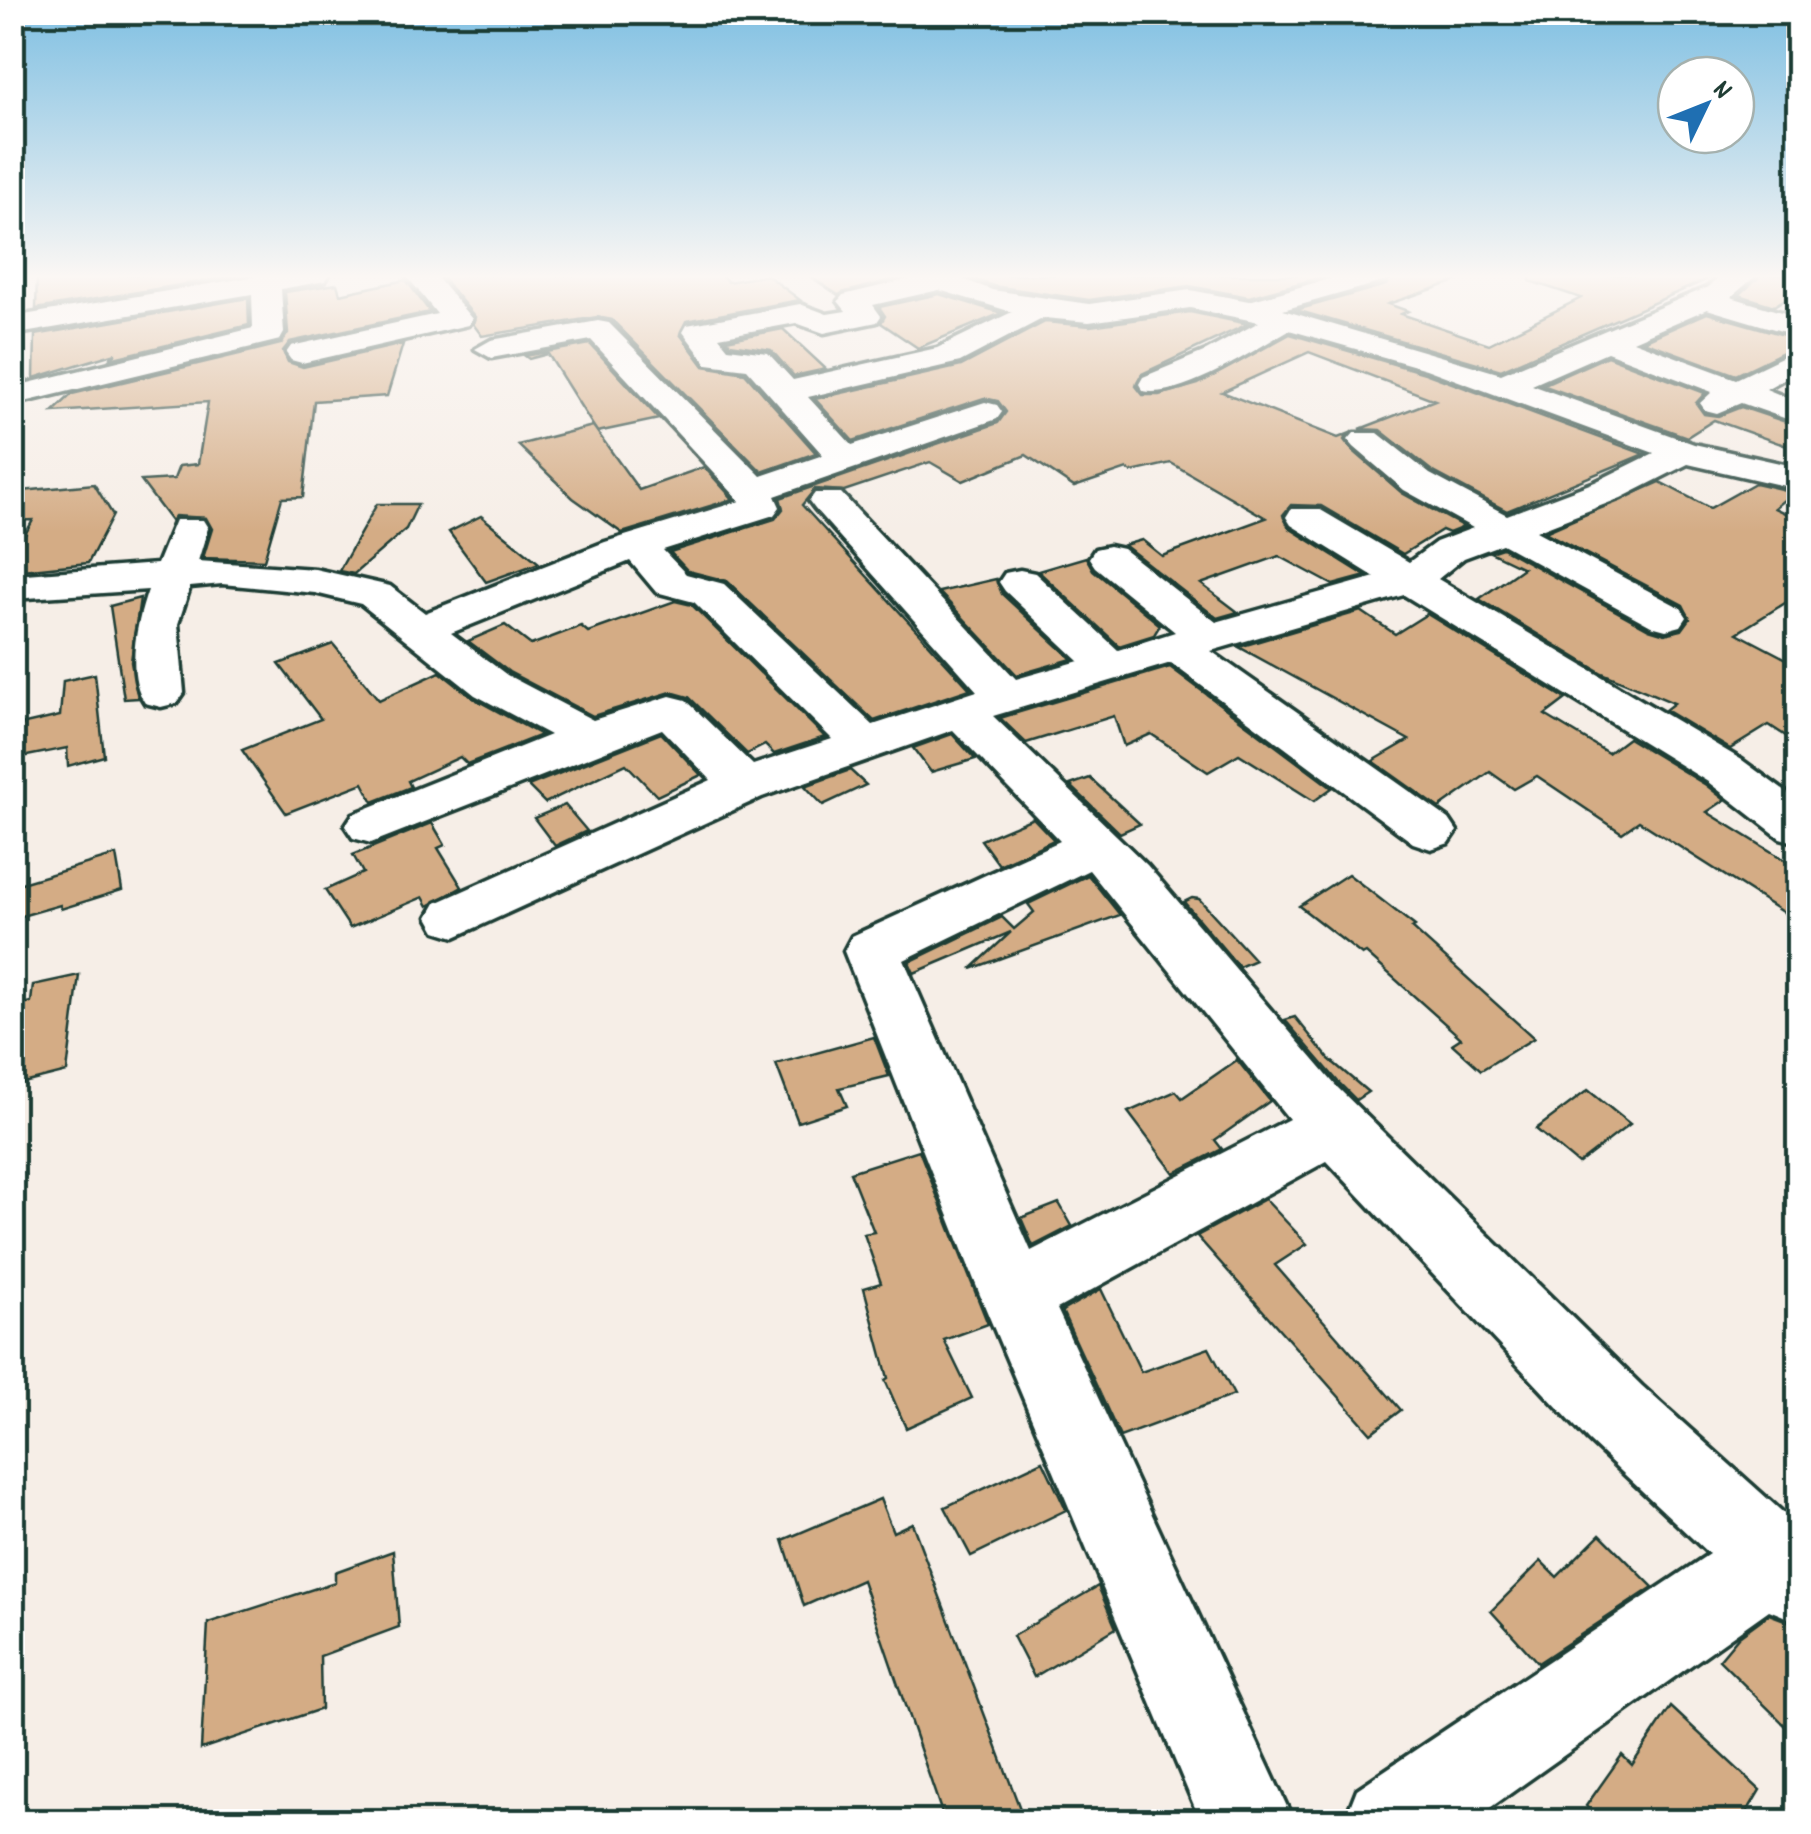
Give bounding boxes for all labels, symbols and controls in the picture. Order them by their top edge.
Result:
north arrow [1656,55,1756,155]
text: N [1701,73,1740,110]

